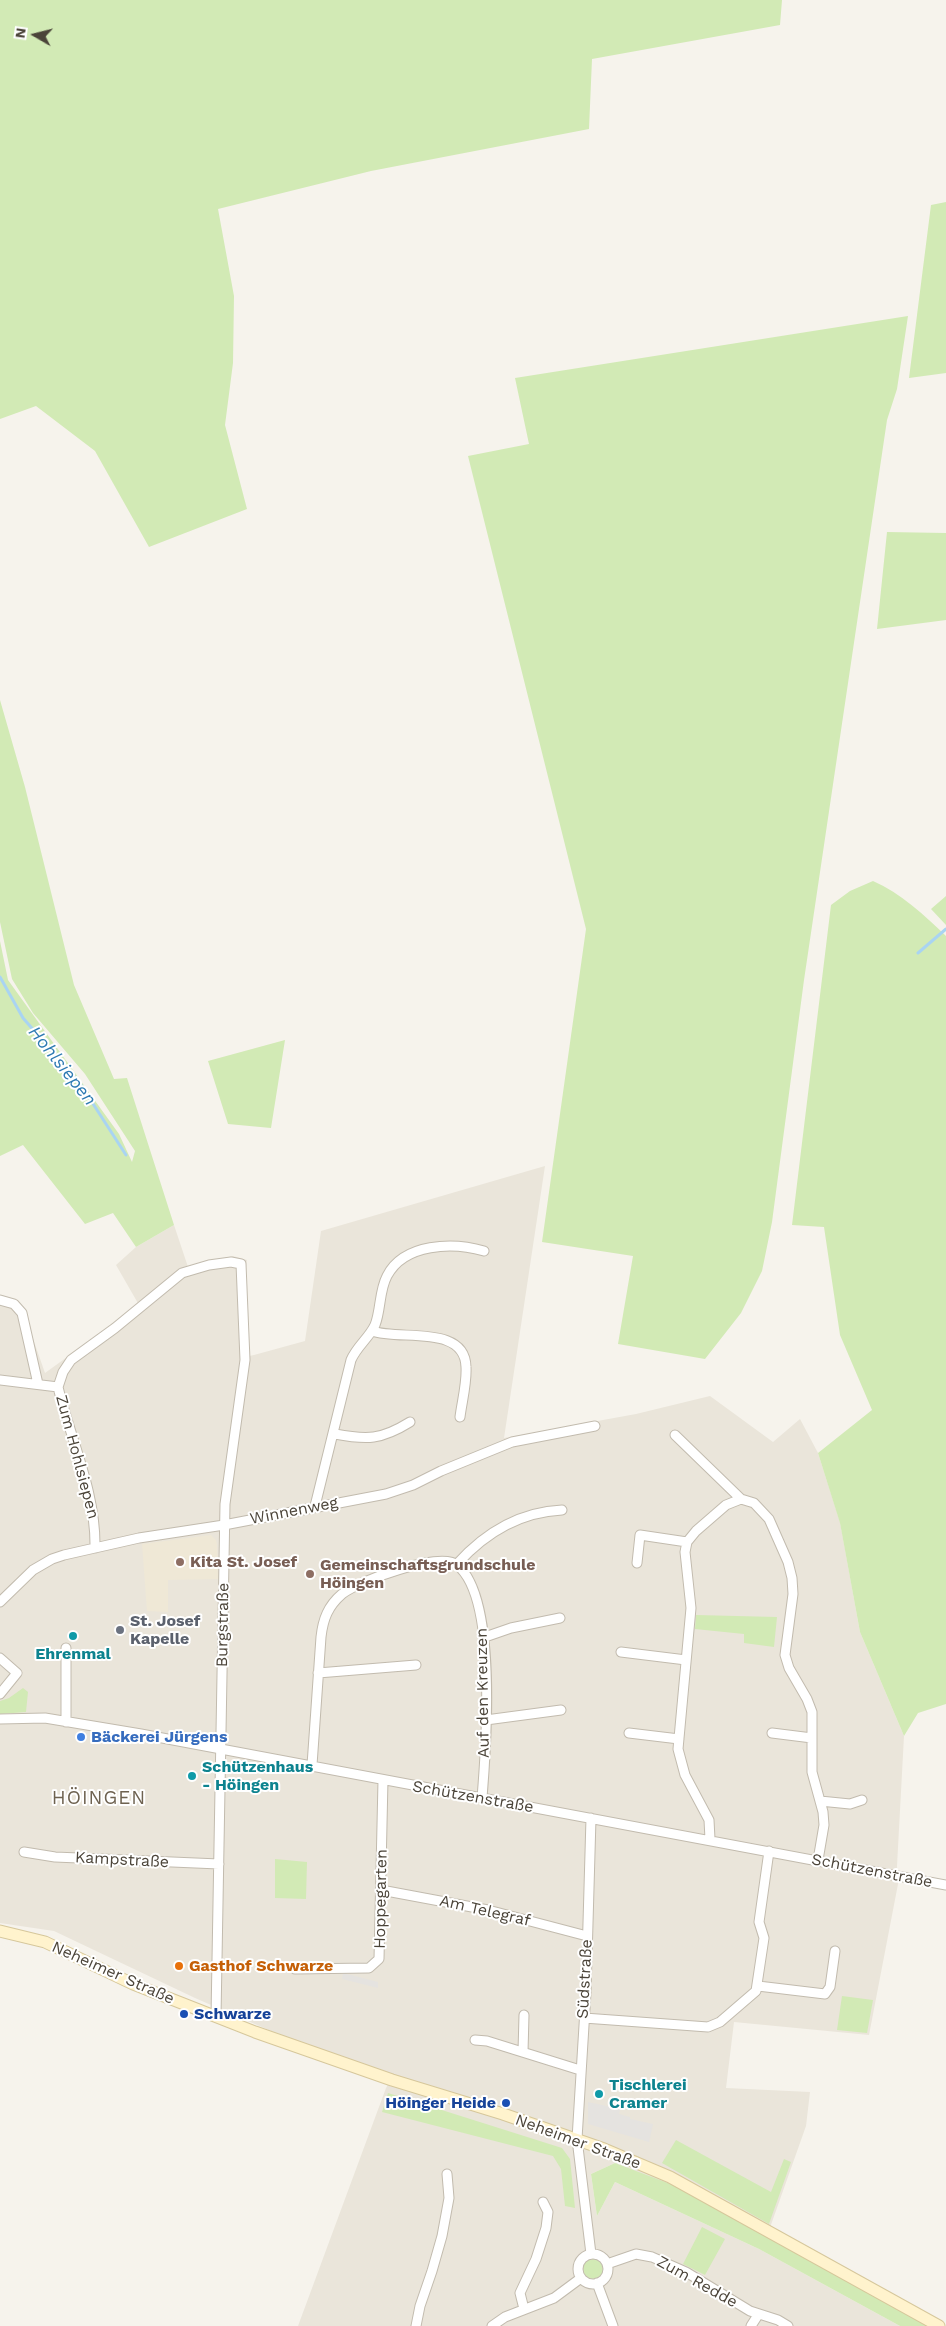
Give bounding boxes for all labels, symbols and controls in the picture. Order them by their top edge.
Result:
north arrow [10,10,60,60]
text: N [12,27,29,39]
water label: Hohlsiepen [23,1022,101,1110]
street label: Zum Hohlsiepen [51,1393,103,1521]
street label: Winnenweg [248,1493,340,1529]
place label: Kita St. Josef [190,1552,297,1572]
place label: Gemeinschaftsgrundschule Höingen [320,1555,536,1593]
marker: Kita St. Josef [174,1556,186,1568]
marker: Gemeinschaftsgrundschule Höingen [304,1568,316,1580]
street label: Burgstraße [213,1583,233,1667]
place label: St. Josef Kapelle [130,1611,200,1649]
marker: St. Josef Kapelle [114,1624,126,1636]
street label: Auf den Kreuzen [472,1628,494,1758]
marker: Ehrenmal [67,1630,79,1642]
place label: Ehrenmal [35,1644,111,1664]
place label: Bäckerei Jürgens [91,1727,227,1747]
marker: Bäckerei Jürgens [75,1731,87,1743]
place label: Schützenhaus - Höingen [202,1757,313,1795]
marker: Schützenhaus - Höingen [186,1770,198,1782]
street label: Schützenstraße [411,1777,535,1817]
district label: HÖINGEN [51,1787,147,1809]
street label: Kampstraße [74,1848,170,1872]
street label: Hoppegarten [371,1849,391,1949]
street label: Schützenstraße [810,1850,934,1892]
street label: Am Telegraf [438,1891,532,1931]
street label: Neheimer Straße [49,1937,177,2009]
street label: Südstraße [573,1939,597,2019]
place label: Gasthof Schwarze [189,1956,333,1976]
marker: Gasthof Schwarze [173,1960,185,1972]
place label: Schwarze [194,2004,271,2024]
marker: Schwarze [178,2008,190,2020]
place label: Tischlerei Cramer [609,2075,687,2113]
marker: Tischlerei Cramer [593,2088,605,2100]
place label: Höinger Heide [385,2093,496,2113]
marker: Höinger Heide [500,2097,512,2109]
street label: Neheimer Straße [513,2110,643,2174]
street label: Zum Redde [653,2252,741,2312]

